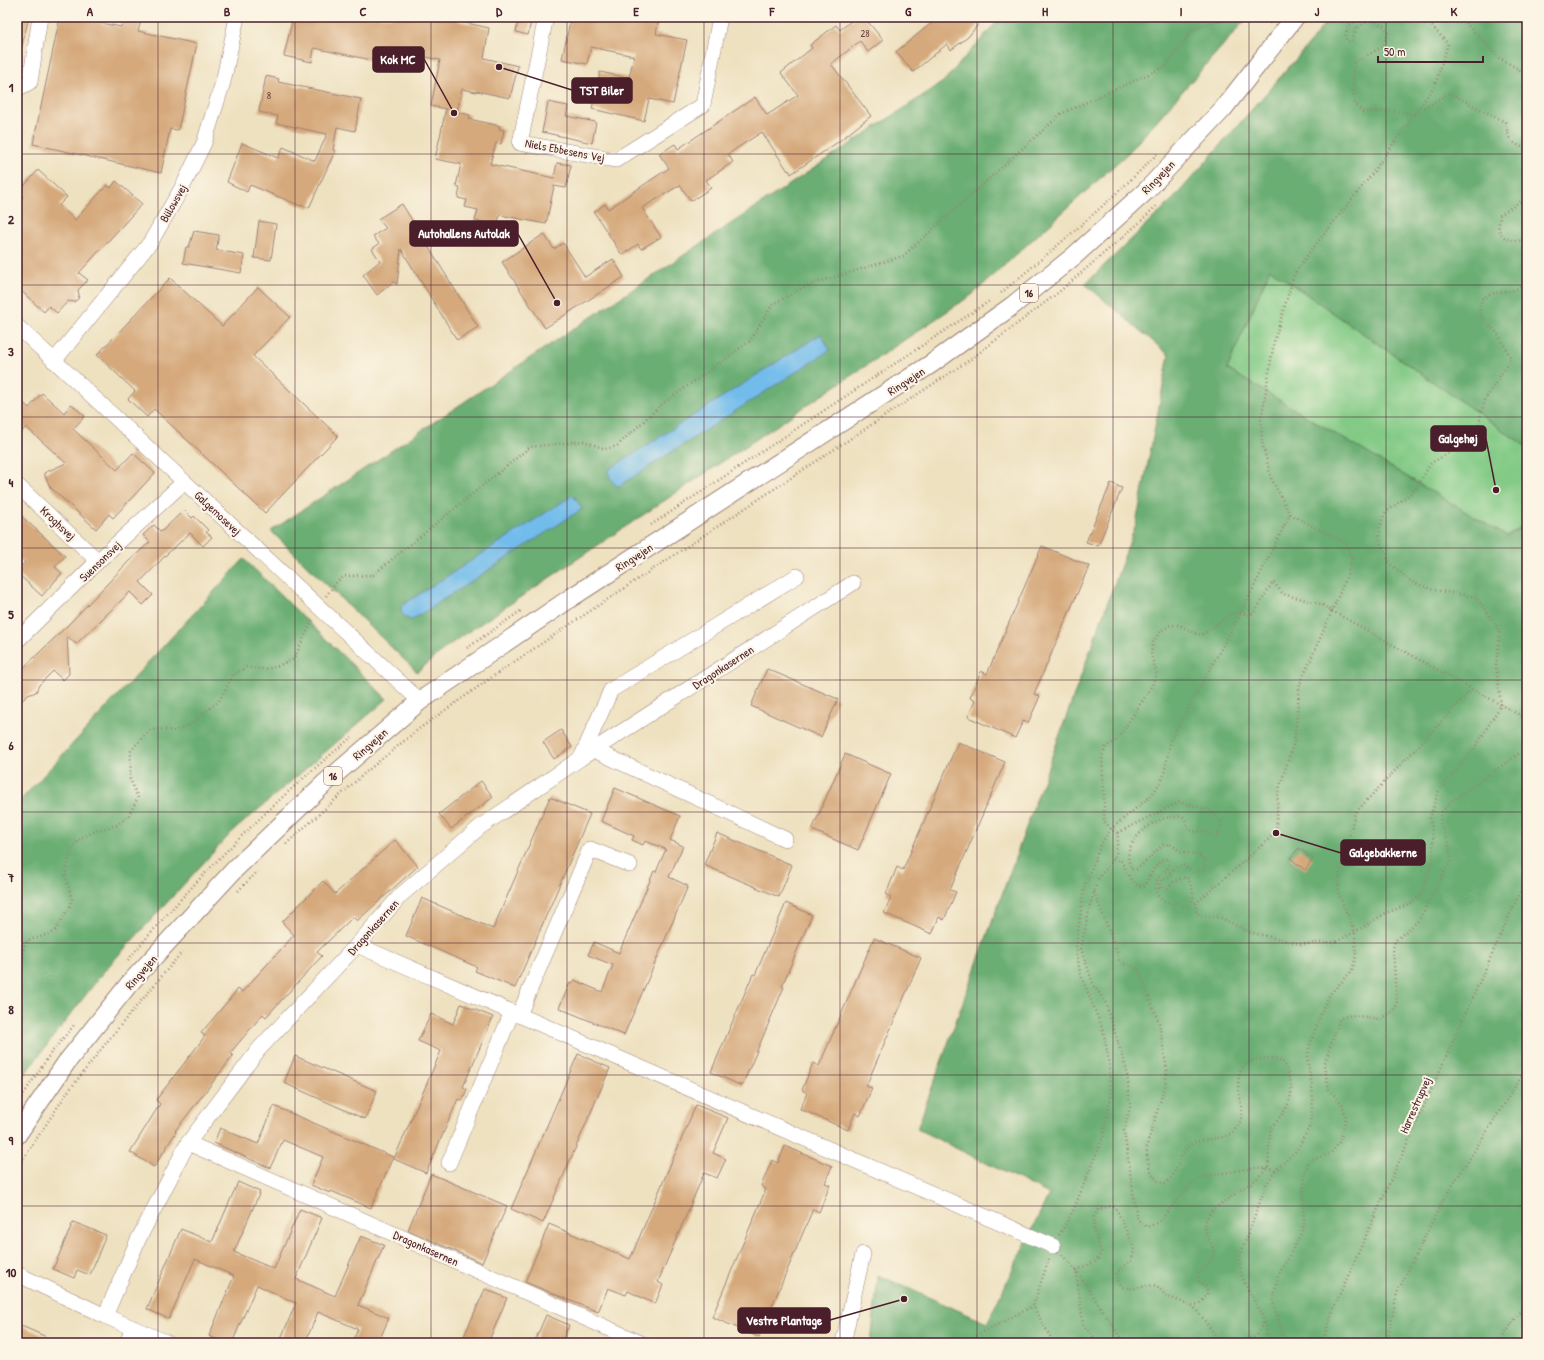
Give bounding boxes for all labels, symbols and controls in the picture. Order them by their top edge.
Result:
text: A [87,2,94,20]
text: B [224,2,231,20]
text: C [359,2,367,20]
text: D [496,2,503,20]
text: E [633,2,639,20]
text: F [769,2,776,20]
text: G [905,2,912,20]
text: H [1042,2,1048,20]
text: I [1179,2,1183,20]
text: J [1315,2,1320,20]
text: K [1451,2,1458,20]
house number: 28 [860,27,870,40]
scale bar [1378,38,1483,64]
text: 50 m [1384,43,1405,60]
callout: Kok MC [373,47,424,72]
text: Kok MC [380,50,416,68]
text: 1 [9,78,14,96]
callout: TST Biler [572,78,632,103]
text: TST Biler [579,81,625,99]
house number: 8 [267,89,271,102]
street label: Niels Ebbesens Vej [524,134,607,166]
street label: Ringvejen [1137,156,1179,198]
street label: Bülowsvej [155,181,191,225]
text: 2 [8,210,15,228]
callout: Autohallens Autolak [410,221,518,246]
text: Autohallens Autolak [418,224,510,242]
road number: 16 [1020,284,1038,302]
text: 3 [8,342,14,360]
street label: Ringvejen [884,363,928,399]
callout: Galgehøj [1431,426,1486,451]
text: Galgehøj [1438,429,1478,448]
text: 4 [9,473,14,491]
street label: Galgemosevej [191,487,245,539]
street label: Kroghsvej [36,502,80,544]
street label: Suensonsvej [75,537,125,585]
street label: Ringvejen [612,539,656,575]
text: 5 [8,605,14,623]
street label: Dragonkasernen [689,641,757,693]
street label: Ringvejen [349,724,391,764]
text: 6 [8,736,14,754]
road number: 16 [324,767,342,785]
callout: Galgebakkerne [1341,840,1425,865]
text: Galgebakkerne [1349,843,1418,862]
text: 7 [7,868,15,886]
street label: Dragonkasernen [343,895,403,959]
street label: Ringvejen [121,951,161,993]
text: 8 [8,1000,14,1018]
street label: Harrestrupvej [1395,1074,1435,1136]
text: 9 [9,1131,14,1149]
street label: Dragonkasernen [391,1226,461,1270]
text: 10 [6,1263,16,1281]
callout: Vestre Plantage [738,1308,830,1333]
text: Vestre Plantage [746,1311,823,1330]

